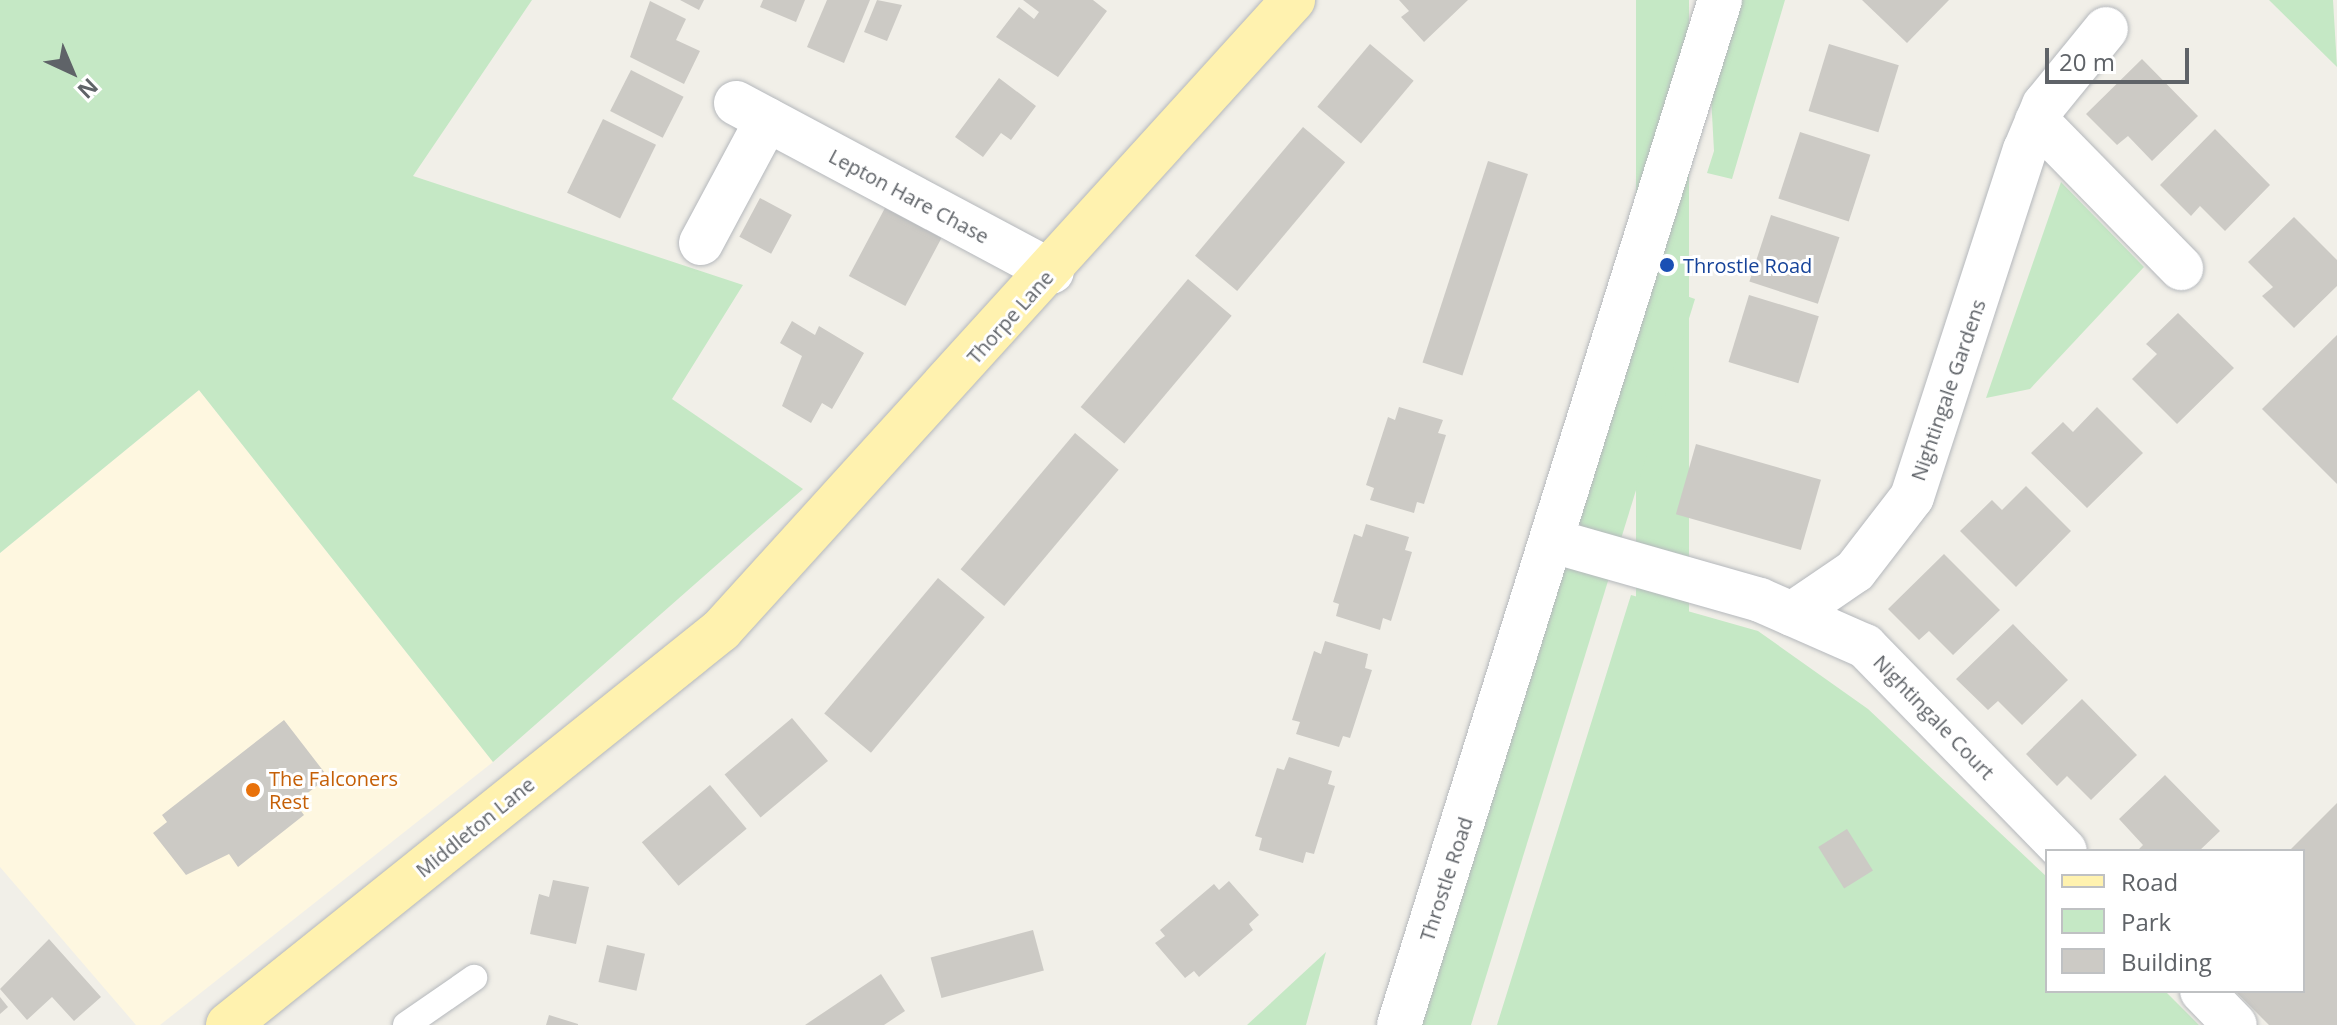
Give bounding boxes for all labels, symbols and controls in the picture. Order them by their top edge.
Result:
north arrow [32,32,112,112]
scale bar [2049,32,2193,82]
text: 20 m [2059,45,2115,78]
text: N [72,72,106,106]
street label: Lepton Hare Chase [825,144,993,248]
place label: Throstle Road [1683,253,1812,277]
marker: Throstle Road [1658,256,1676,274]
street label: Thorpe Lane [962,265,1058,369]
street label: Nightingale Gardens [1906,296,1990,484]
street label: Nightingale Court [1869,650,1999,784]
place label: The Falconers Rest [269,766,398,813]
street label: Middleton Lane [411,772,539,882]
marker: The Falconers Rest [244,781,262,799]
street label: Throstle Road [1415,814,1477,944]
legend [2045,849,2305,993]
text: Road [2121,865,2178,898]
text: Park [2121,905,2171,938]
text: Building [2121,945,2212,978]

